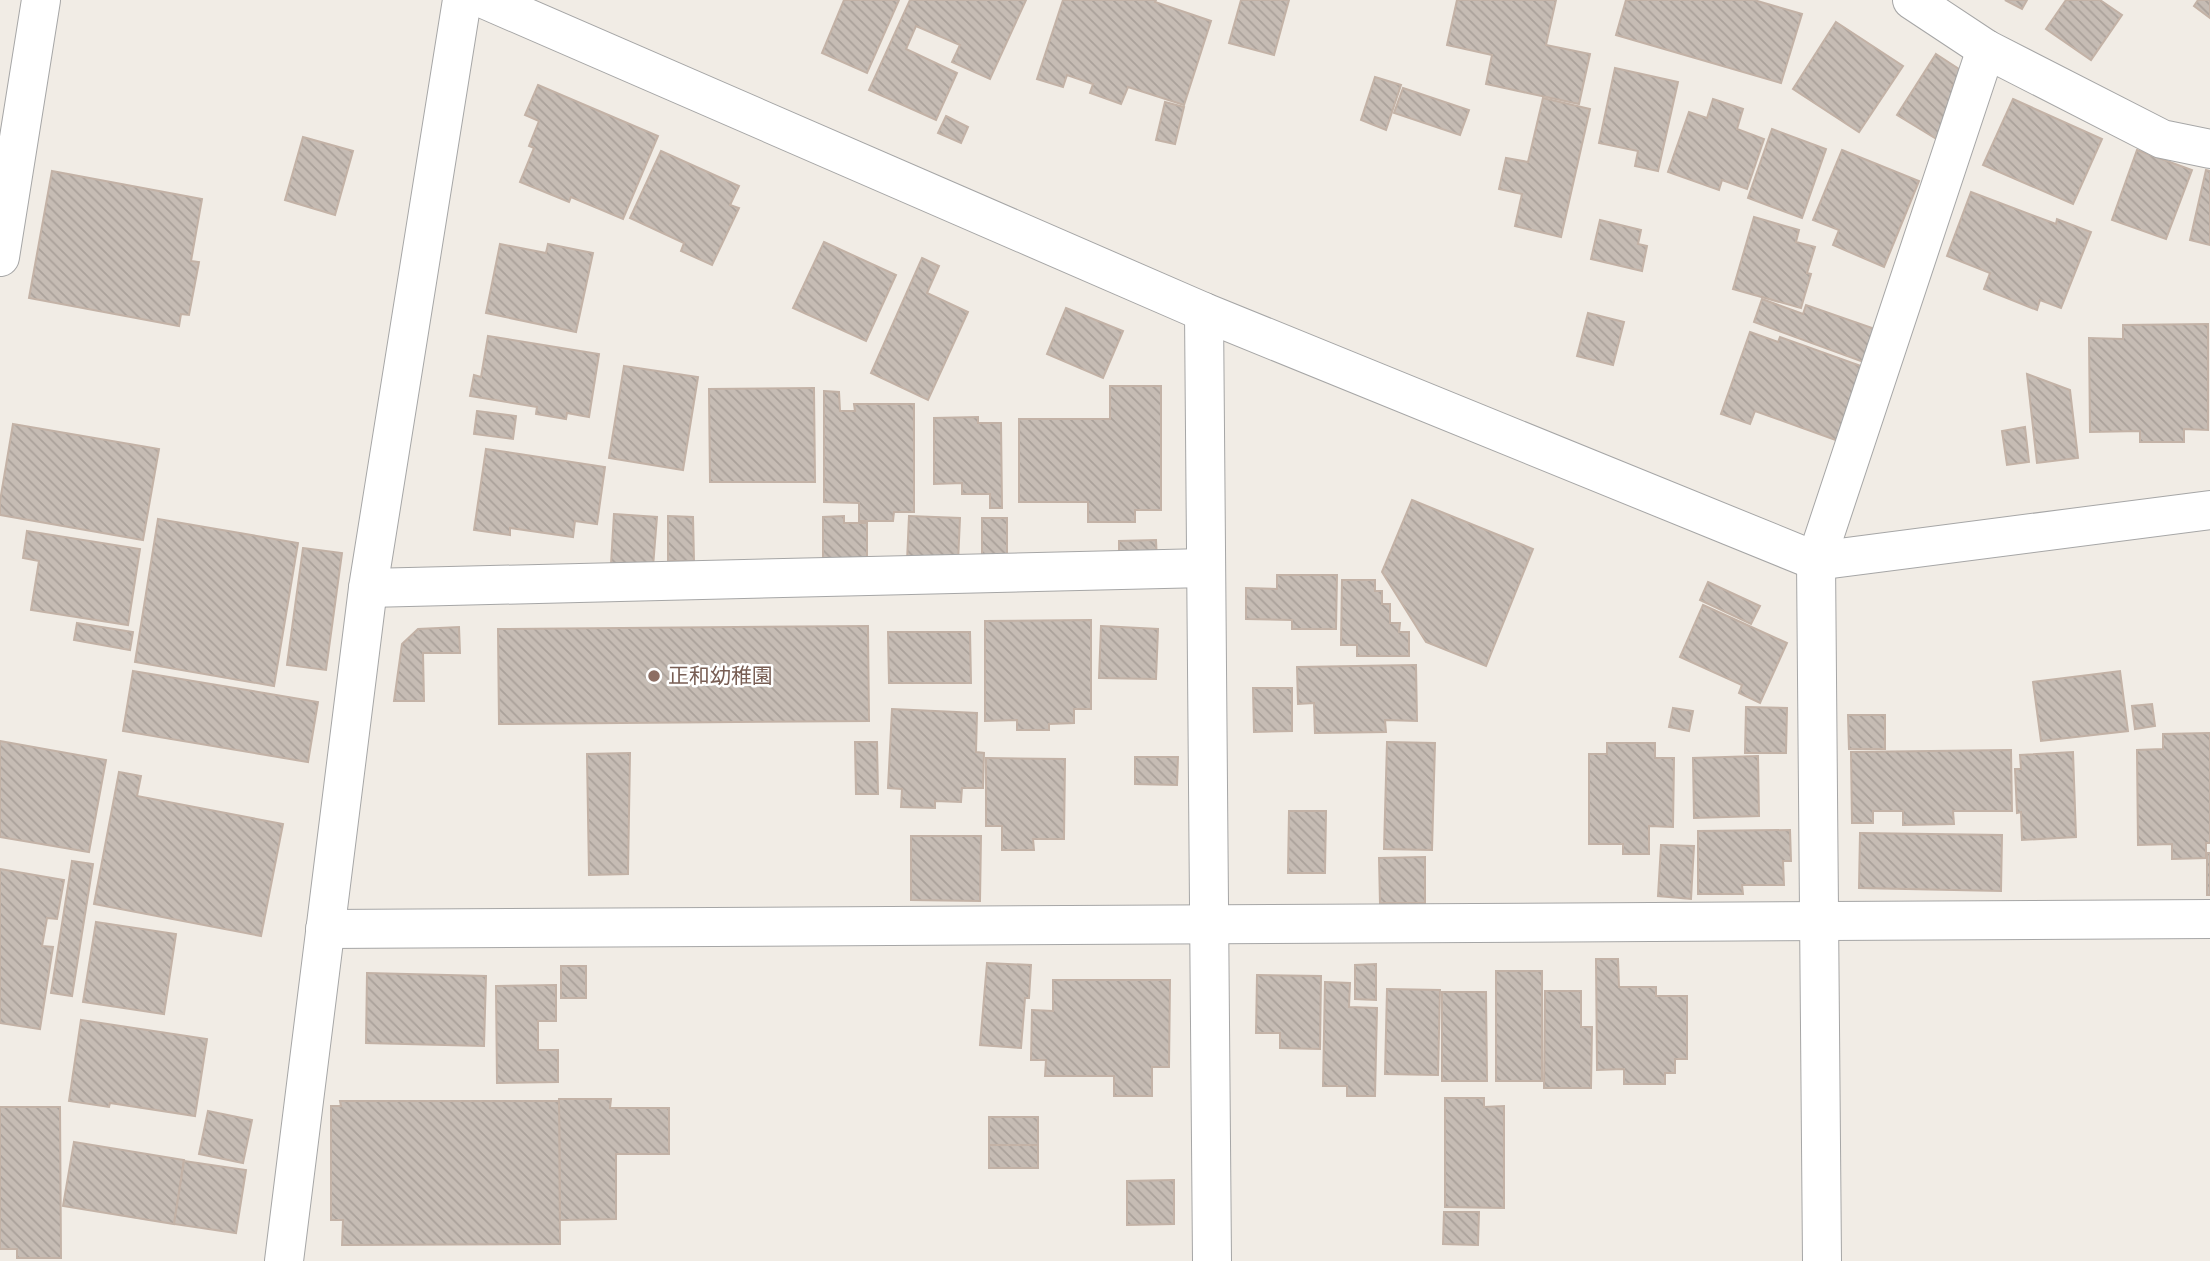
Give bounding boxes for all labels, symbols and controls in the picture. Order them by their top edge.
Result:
place label: 正和幼稚園 [668,664,773,688]
marker: 正和幼稚園 [646,668,662,684]

